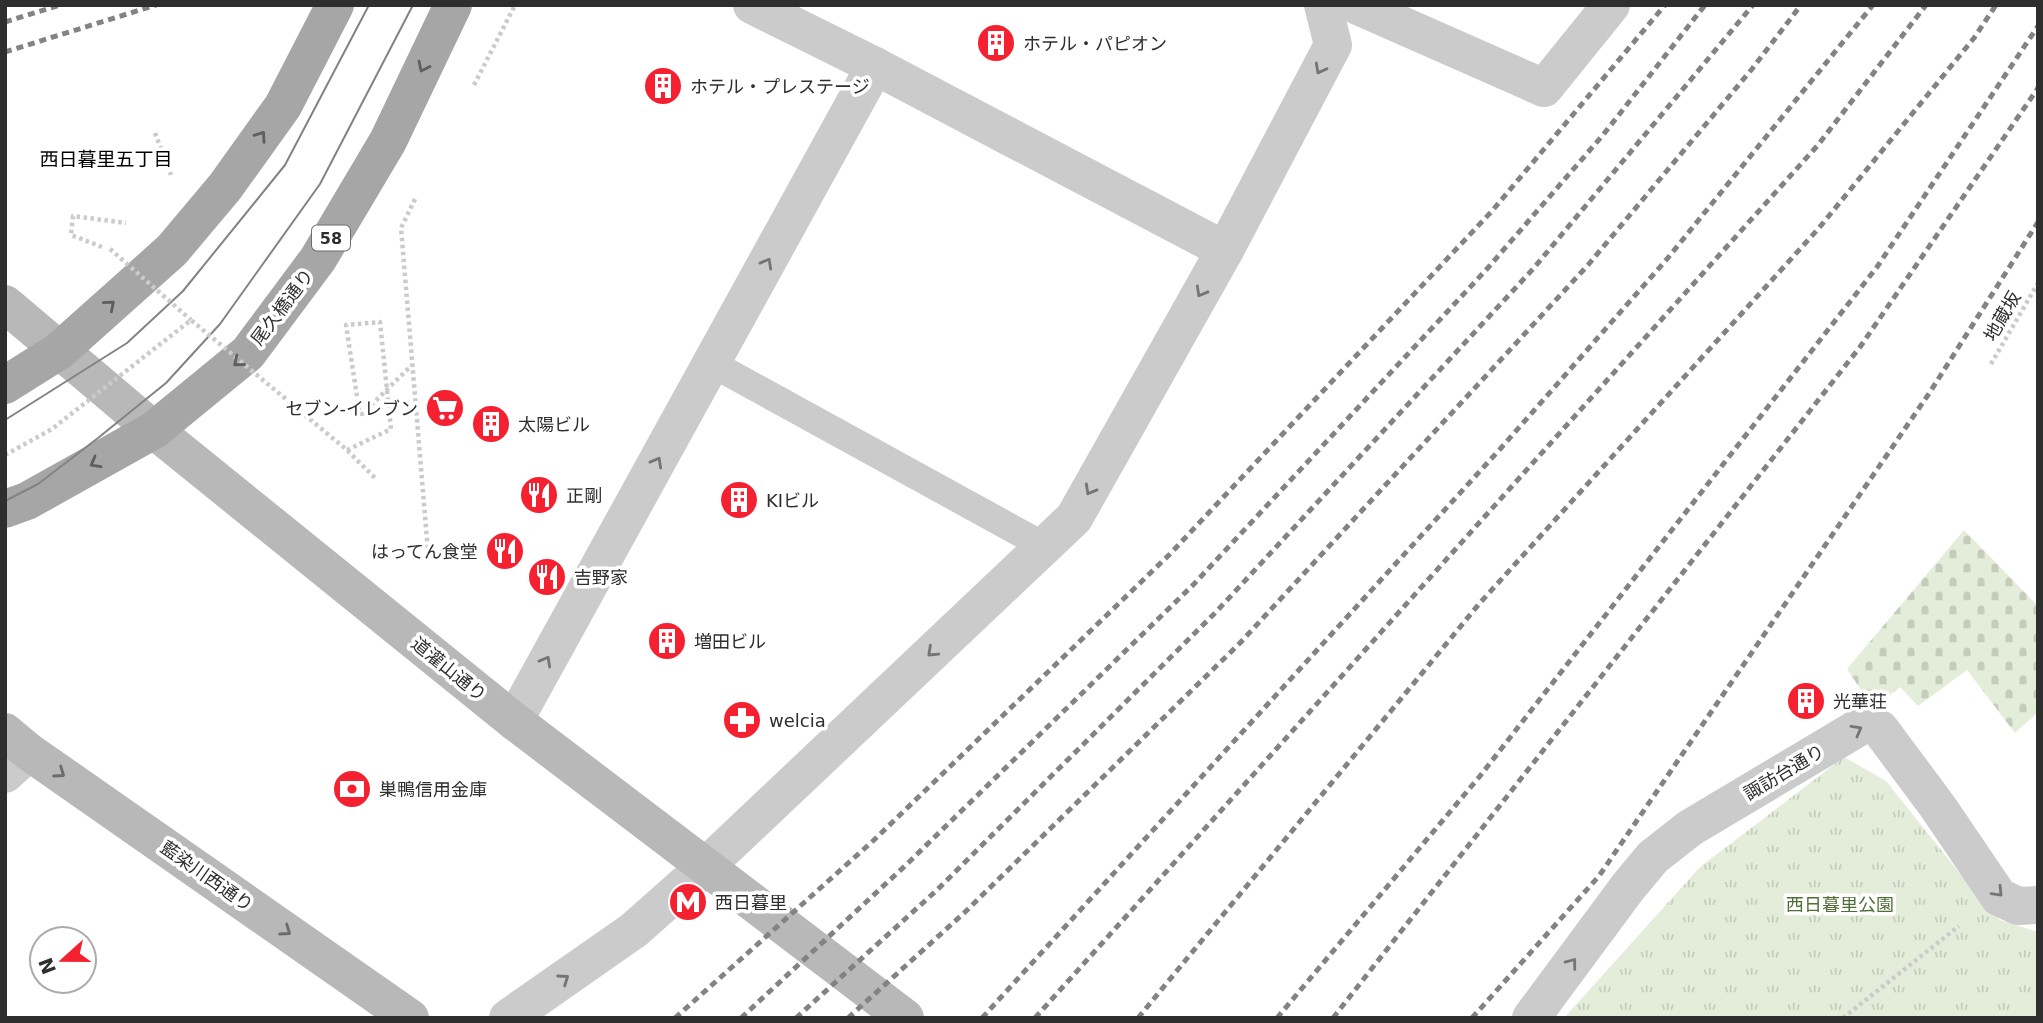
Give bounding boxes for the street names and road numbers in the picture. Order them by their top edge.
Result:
road number: 58 [312,226,350,250]
street label: 尾久橋通り [247,265,317,349]
street label: 地蔵坂 [1979,287,2025,345]
street label: 道灌山通り [407,633,491,705]
street label: 諏訪台通り [1740,740,1828,804]
street label: 藍染川西通り [157,836,257,916]

